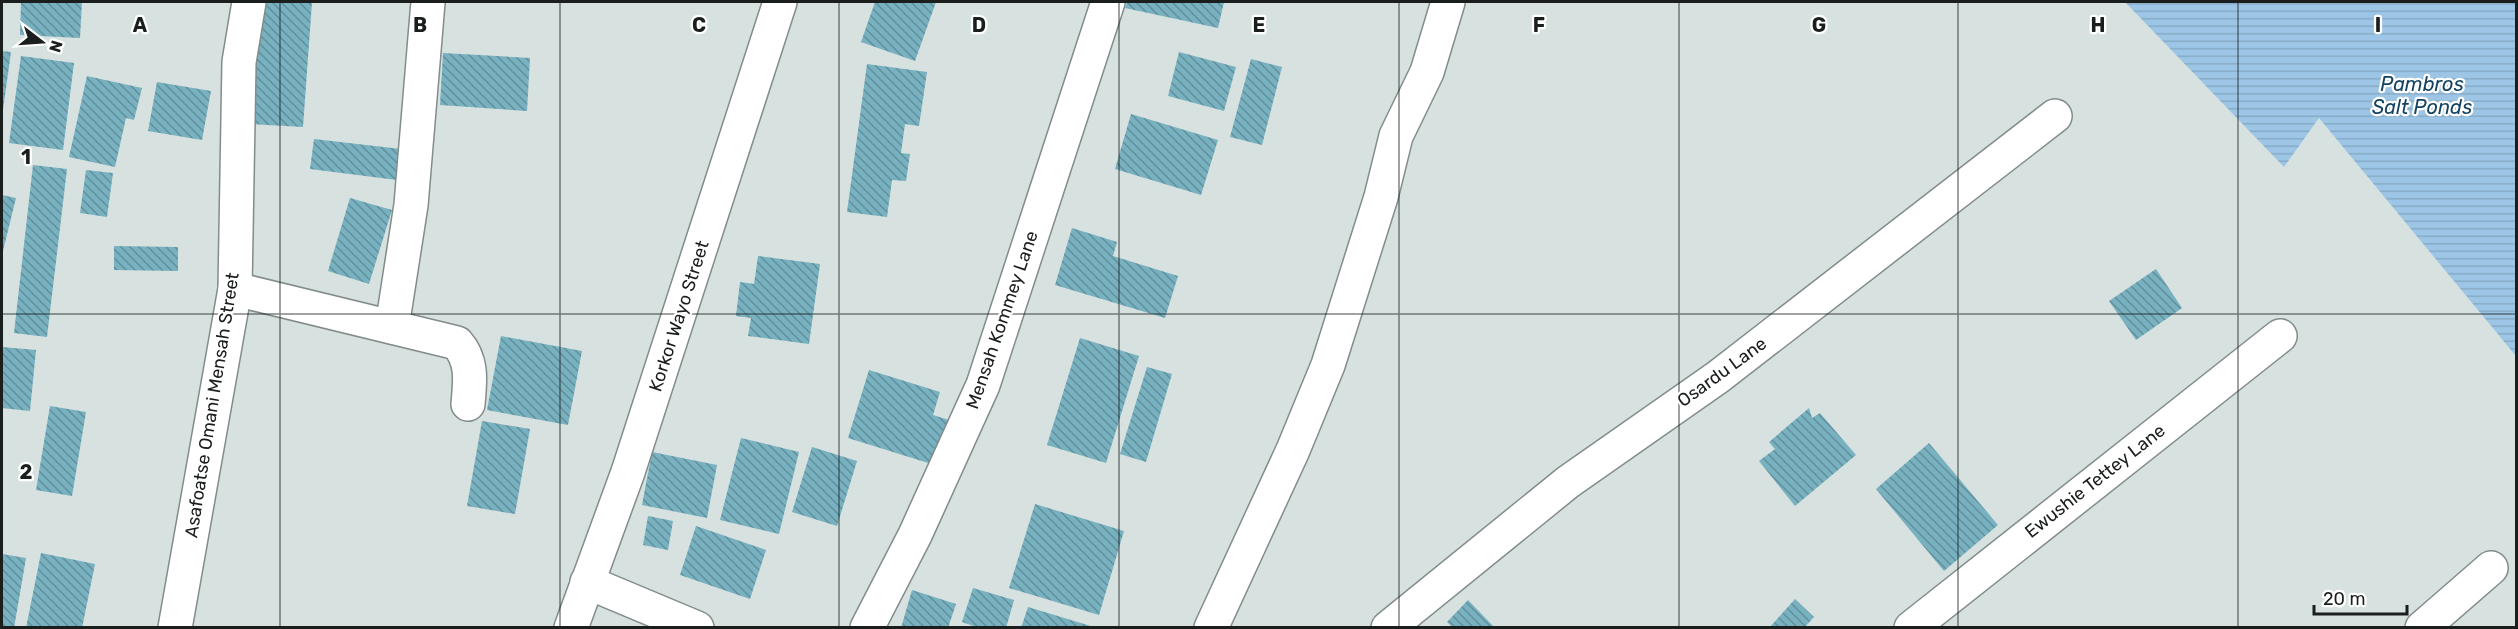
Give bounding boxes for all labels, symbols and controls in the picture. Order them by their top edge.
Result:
north arrow [12,12,72,72]
text: A [133,13,148,37]
text: B [413,13,427,37]
text: C [692,13,706,37]
text: D [972,13,986,37]
text: E [1253,13,1265,37]
text: F [1533,13,1545,37]
text: G [1812,13,1826,37]
text: H [2091,13,2105,37]
text: I [2375,13,2381,37]
text: N [45,38,67,55]
water label: Pambros Salt Ponds [2372,72,2472,119]
text: 1 [21,145,31,169]
street label: Mensah Kommey Lane [961,228,1043,412]
street label: Korkor Wayo Street [644,238,714,394]
street label: Asafoatse Omani Mensah Street [180,271,244,539]
street label: Osardu Lane [1673,332,1771,412]
street label: Ewushie Tettey Lane [2020,419,2170,543]
text: 2 [20,460,33,484]
scale bar [2314,578,2407,616]
text: 20 m [2323,588,2365,610]

